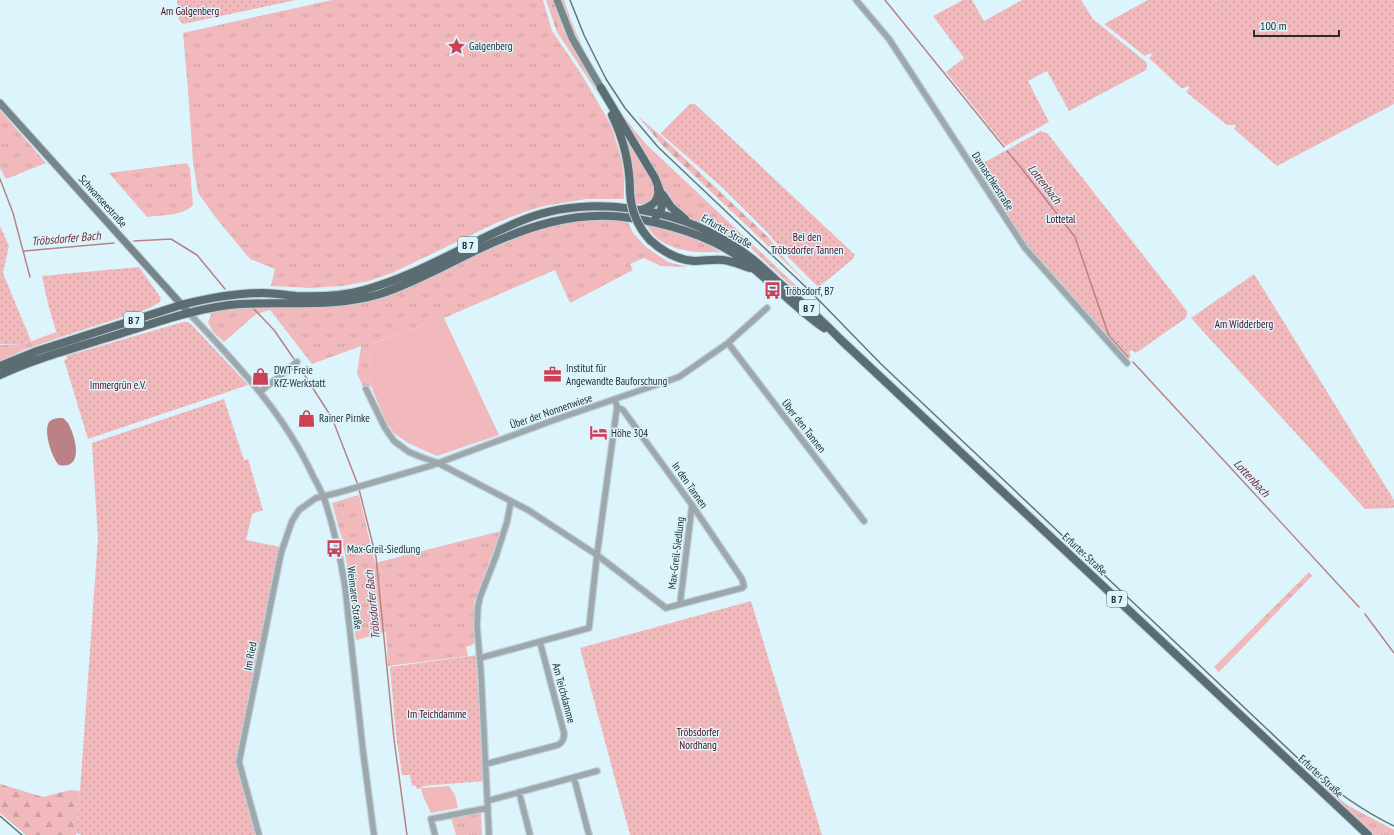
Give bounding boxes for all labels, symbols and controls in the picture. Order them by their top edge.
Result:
park label: Am Galgenberg [161,4,219,18]
scale bar [1254,12,1339,38]
text: 100 m [1260,18,1287,33]
place icon: Galgenberg [446,36,466,56]
place label: Galgenberg [469,39,513,53]
street label: Damaschkestraße [969,149,1017,213]
water label: Lottenbach [1025,161,1065,207]
street label: Schwanseestraße [76,172,131,231]
street label: Erfurter Straße [699,211,755,251]
park label: Lottetal [1046,212,1076,226]
water label: Tröbsdorfer Bach [31,227,102,249]
park label: Bei den Tröbsdorfer Tannen [771,230,843,257]
road number: B 7 [458,237,478,253]
bus stop icon: Tröbsdorf, B7 [762,281,782,301]
place label: Tröbsdorf, B7 [785,284,834,298]
road number: B 7 [799,300,819,316]
road number: B 7 [124,312,144,328]
park label: Am Widderberg [1215,317,1273,331]
place label: Institut für Angewandte Bauforschung [566,361,667,388]
place label: DWT Freie KfZ-Werkstatt [274,363,326,390]
office icon: Institut für Angewandte Bauforschung [543,364,563,384]
shop icon: DWT Freie KfZ-Werkstatt [251,366,271,386]
park label: Immergrün e.V. [90,378,146,392]
street label: Über der Nonnenwiese [508,390,595,432]
street label: Über den Tannen [779,396,829,456]
shop icon: Rainer Pirnke [296,408,316,428]
place label: Rainer Pirnke [319,411,370,425]
hotel icon: Höhe 304 [588,423,608,443]
place label: Höhe 304 [611,426,648,440]
water label: Lottenbach [1231,456,1274,500]
street label: In den Tannen [669,459,711,511]
street label: Max-Greil-Siedlung [665,516,687,590]
street label: Erfurter Straße [1060,530,1111,579]
bus stop icon: Max-Greil-Siedlung [324,539,344,559]
place label: Max-Greil-Siedlung [347,542,420,556]
street label: Weimarer Straße [344,566,366,631]
water label: Tröbsdorfer Bach [361,569,383,640]
road number: B 7 [1107,591,1127,607]
street label: Im Ried [240,640,260,672]
street label: Am Teichdamme [549,661,579,725]
park label: Im Teichdamme [407,707,467,721]
park label: Tröbsdorfer Nordhang [676,725,720,752]
street label: Erfurter Straße [1296,752,1347,801]

